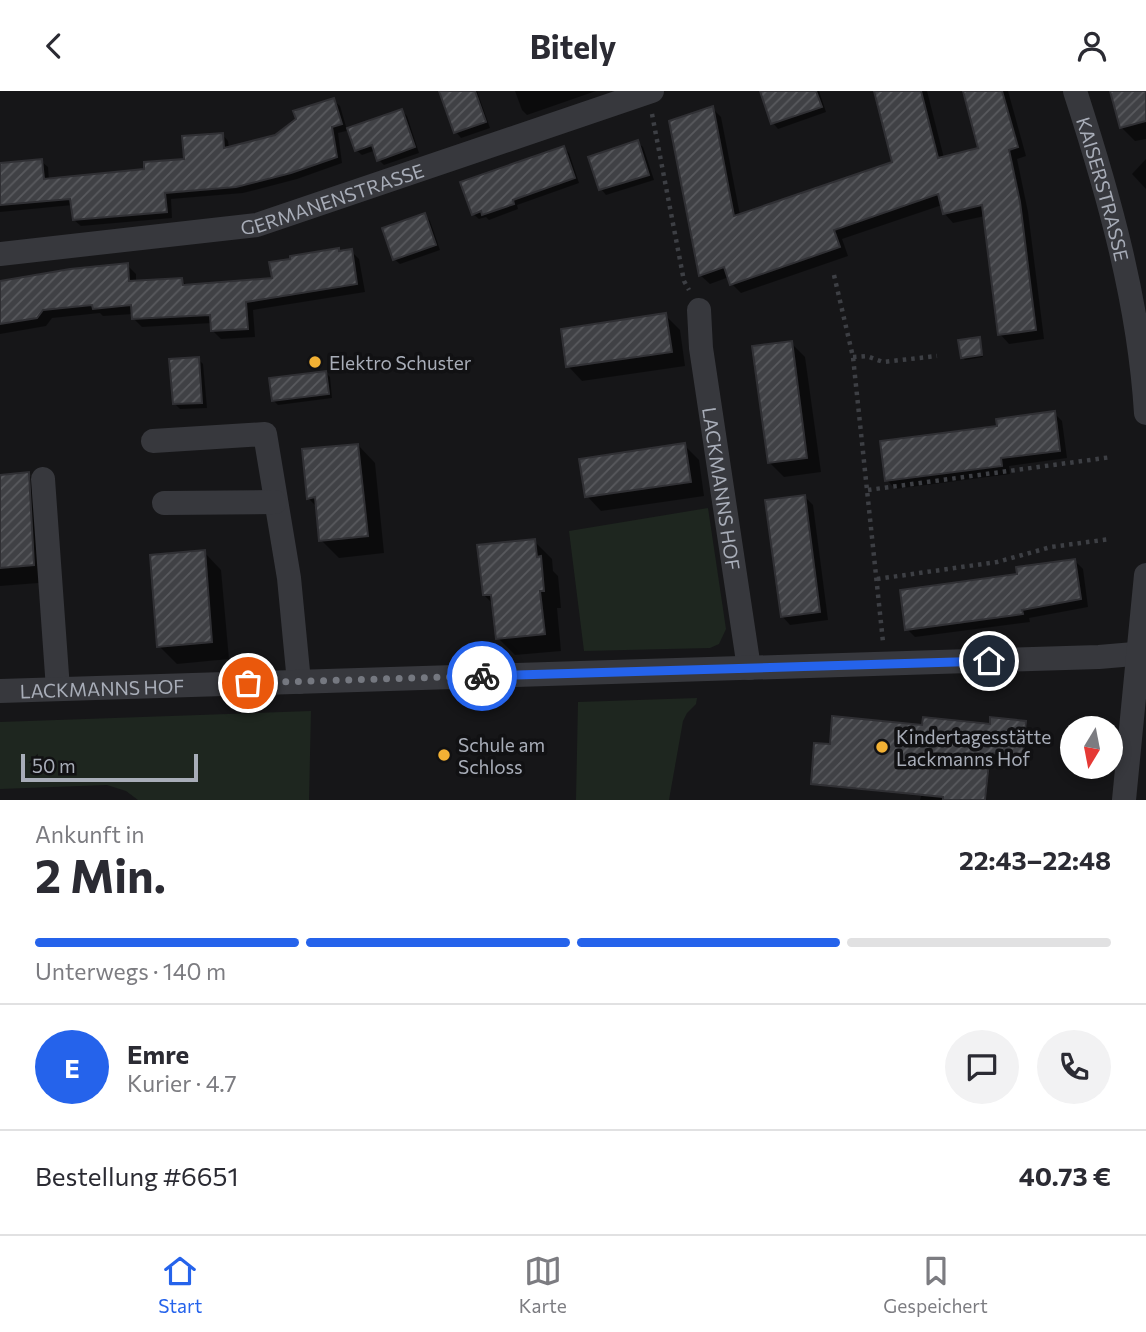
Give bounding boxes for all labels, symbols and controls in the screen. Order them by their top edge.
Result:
text: Bitely [530,26,616,66]
icon: back [35,27,73,65]
icon: person [1073,27,1111,65]
street label: KAISERSTRASSE [1072,114,1134,263]
street label: GERMANENSTRASSE [239,158,427,238]
place label: Elektro Schuster [329,351,472,374]
marker: Elektro Schuster [307,354,323,370]
street label: LACKMANNS HOF [698,405,746,572]
pin [959,631,1019,691]
courier [447,641,517,711]
icon: home [970,642,1008,680]
pin [218,653,278,713]
icon: bike [463,657,501,695]
icon: bag [229,664,267,702]
street label: LACKMANNS HOF [19,674,185,702]
north arrow [1060,716,1124,779]
map controls [1060,716,1123,779]
place label: Kindertagesstätte Lackmanns Hof [896,725,1051,770]
place label: Schule am Schloss [458,733,545,778]
marker: Kindertagesstätte Lackmanns Hof [874,739,890,755]
marker: Schule am Schloss [436,747,452,763]
scale bar [21,751,198,783]
text: 50 m [32,754,76,777]
text: Ankunft in [35,820,145,848]
text: 22:43–22:48 [959,844,1111,875]
text: 2 Min. [35,846,166,902]
text: Unterwegs · 140 m [35,957,226,985]
button: chat [945,1030,1019,1104]
button: phone [1037,1030,1111,1104]
text: Emre [127,1038,189,1069]
text: E [64,1052,80,1083]
text: Kurier · 4.7 [127,1069,237,1097]
text: Bestellung #6651 [35,1160,239,1191]
text: 40.73 € [1019,1160,1111,1191]
tab: Start [158,1252,202,1317]
tab: Karte [519,1252,567,1317]
tab: Gespeichert [883,1252,988,1317]

